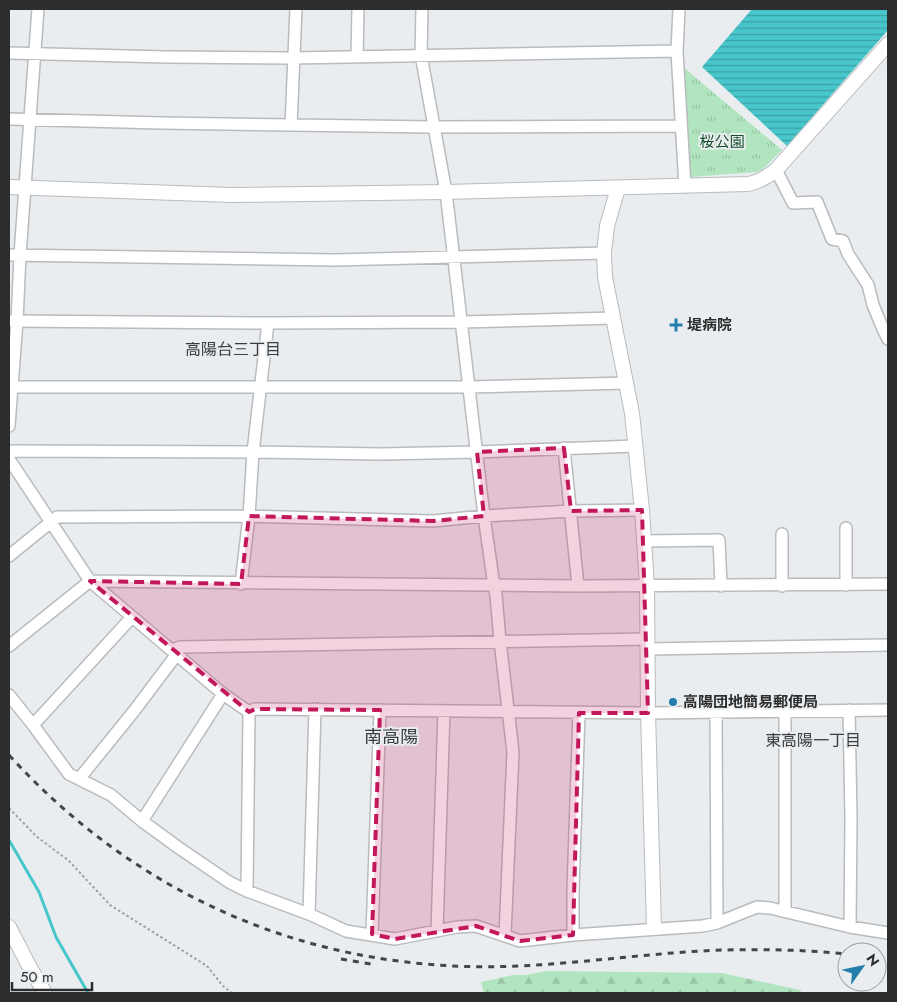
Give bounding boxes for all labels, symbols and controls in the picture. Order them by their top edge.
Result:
park label: 桜公園 [699,131,745,153]
place label: 堤病院 [687,314,732,336]
marker: 堤病院 [669,318,683,332]
district label: 高陽台三丁目 [185,338,281,361]
place label: 高陽団地簡易郵便局 [683,691,818,713]
marker: 高陽団地簡易郵便局 [667,696,679,708]
district label: 南高陽 [364,724,418,750]
district label: 東高陽一丁目 [765,729,861,752]
north arrow [837,942,887,992]
text: N [861,950,884,970]
scale bar [12,960,92,992]
text: 50 m [20,966,54,988]

